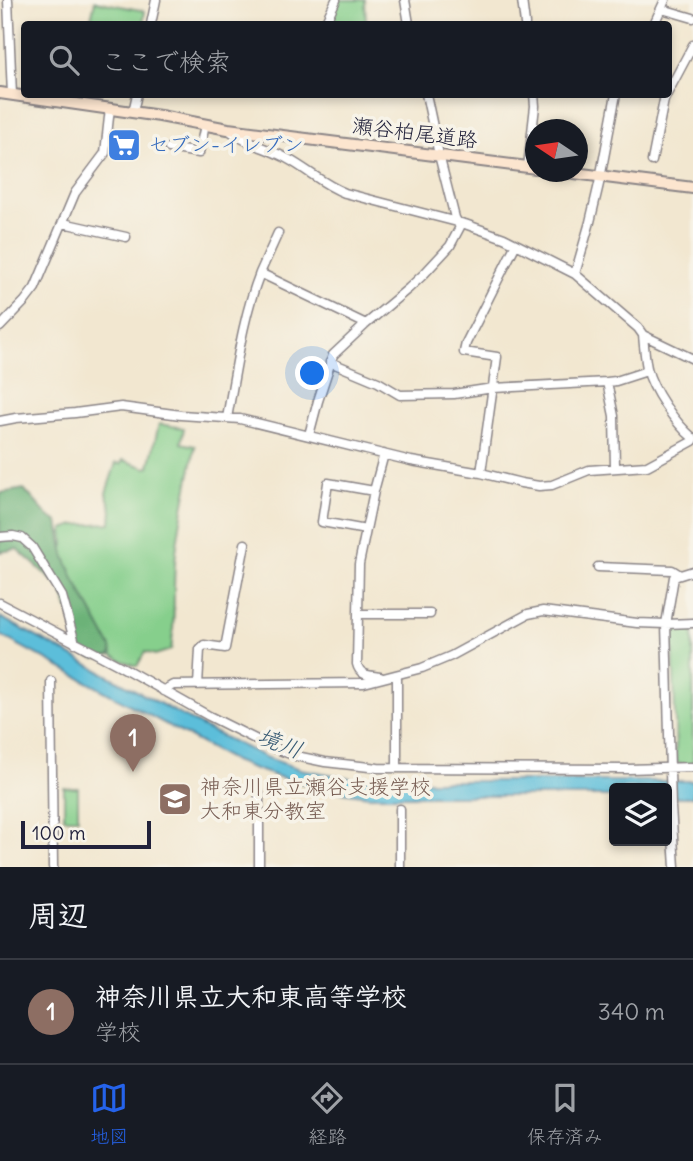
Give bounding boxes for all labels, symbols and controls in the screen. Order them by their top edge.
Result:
search box [21,21,672,98]
icon: search [45,41,83,79]
text: ここで検索 [101,45,231,78]
street label: 瀬谷柏尾道路 [351,111,479,154]
north arrow [525,119,588,182]
supermarket icon: セブン-イレブン [105,126,143,164]
place label: セブン-イレブン [148,131,304,158]
your location [295,356,329,390]
pin: 1 [110,714,156,772]
water label: 境川 [254,721,307,764]
place label: 神奈川県立瀬谷支援学校 大和東分教室 [200,773,431,824]
school or university icon: 神奈川県立瀬谷支援学校 大和東分教室 [156,780,194,818]
map controls [609,783,672,846]
button: layers [609,783,672,846]
scale bar [21,818,150,850]
text: 100 m [32,821,86,845]
text: 周辺 [28,896,88,934]
text: 神奈川県立大和東高等学校 [95,980,407,1013]
text: 1 [46,997,56,1026]
text: 340 m [598,997,665,1026]
text: 学校 [95,1017,141,1046]
tab: 地図 [90,1079,128,1148]
tab: 経路 [308,1079,347,1148]
tab: 保存済み [527,1079,603,1148]

